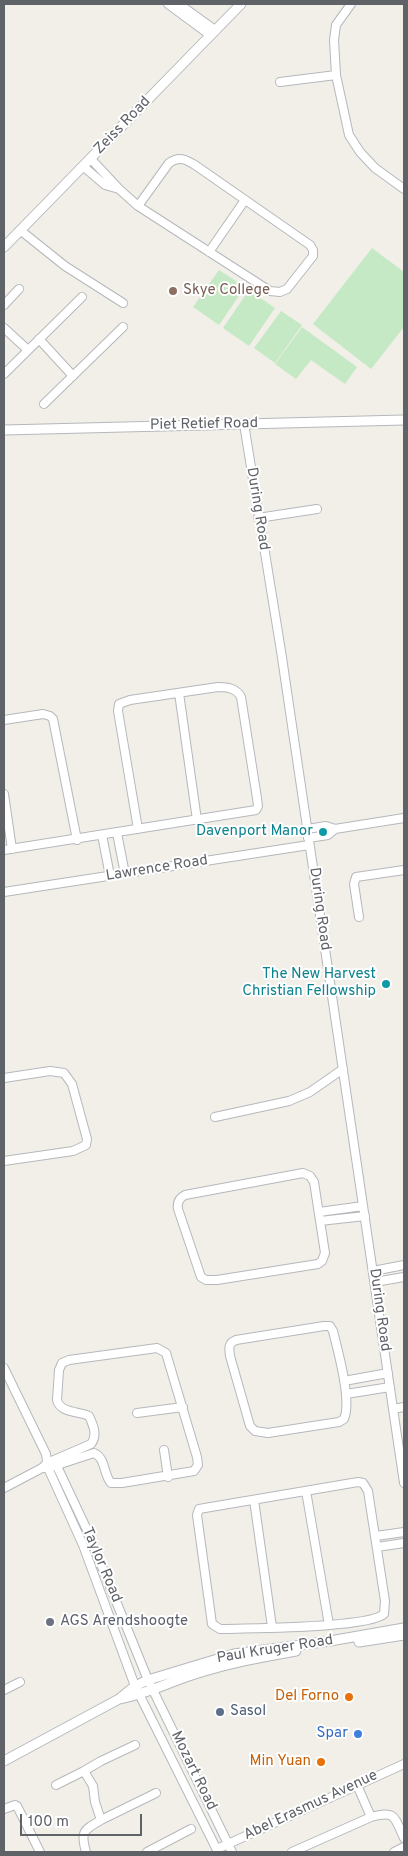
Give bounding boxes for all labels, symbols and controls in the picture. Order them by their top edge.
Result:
street label: Zeiss Road [91,93,155,159]
place label: Skye College [183,282,270,300]
marker: Skye College [167,285,179,297]
street label: Piet Retief Road [150,415,258,435]
street label: During Road [242,466,272,552]
place label: Davenport Manor [196,823,313,841]
marker: Davenport Manor [317,826,329,838]
street label: Lawrence Road [105,852,209,886]
street label: During Road [304,866,334,952]
place label: The New Harvest Christian Fellowship [242,966,376,1001]
marker: The New Harvest Christian Fellowship [380,978,392,990]
street label: During Road [364,1267,394,1353]
street label: Taylor Road [77,1525,125,1605]
place label: AGS Arendshoogte [60,1613,188,1631]
marker: AGS Arendshoogte [44,1616,56,1628]
street label: Paul Kruger Road [216,1632,334,1668]
place label: Del Forno [275,1688,339,1706]
marker: Del Forno [343,1691,355,1703]
place label: Sasol [230,1703,266,1721]
marker: Sasol [214,1706,226,1718]
place label: Spar [316,1725,348,1743]
street label: Mozart Road [166,1728,220,1814]
marker: Spar [352,1728,364,1740]
place label: Min Yuan [249,1753,311,1771]
marker: Min Yuan [315,1756,327,1768]
street label: Abel Erasmus Avenue [241,1767,381,1845]
scale bar [22,1804,145,1836]
text: 100 m [28,1813,69,1832]

